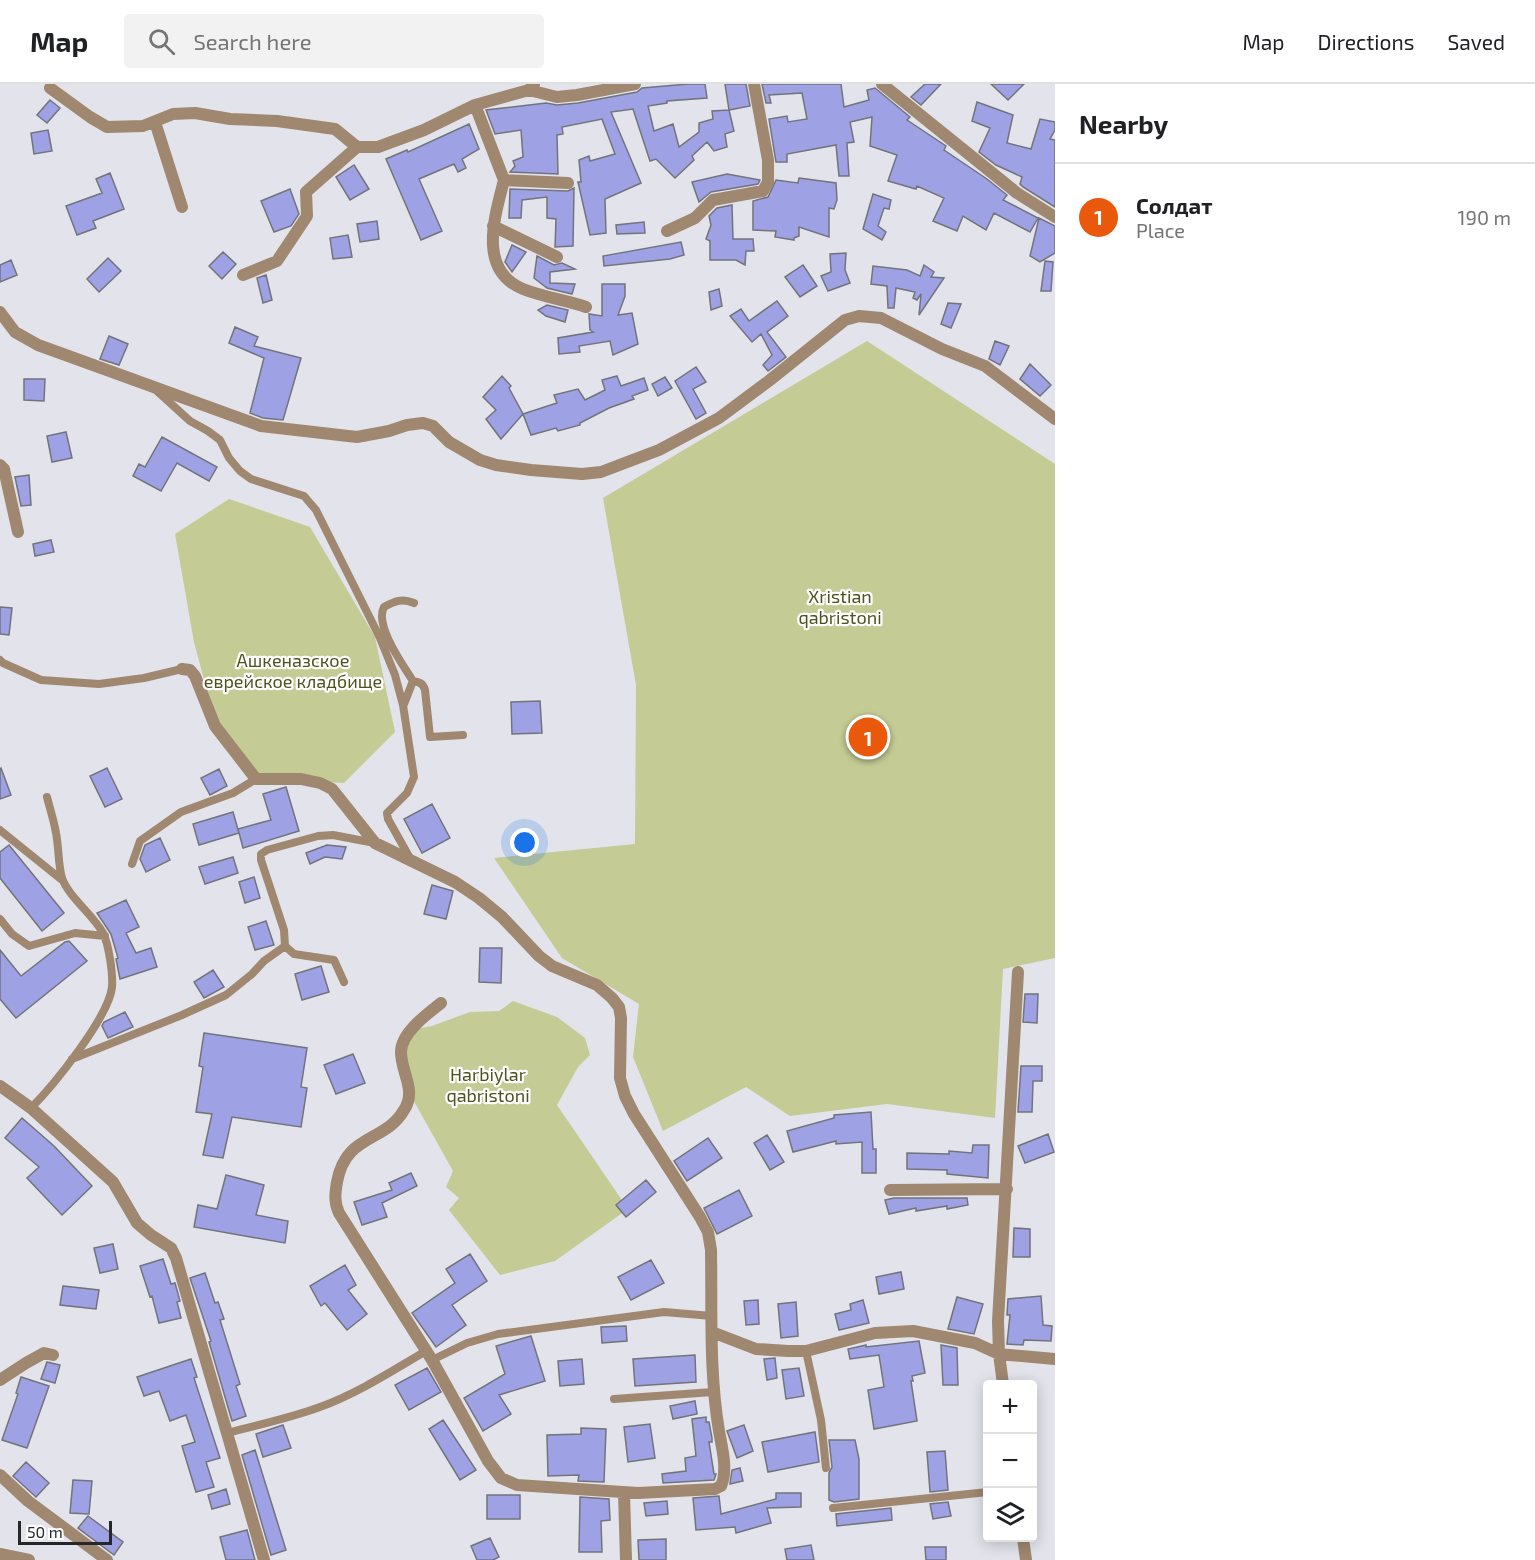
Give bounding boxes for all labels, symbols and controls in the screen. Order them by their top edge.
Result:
search box [124,14,544,68]
text: Map [30,24,88,58]
icon: search [145,25,178,58]
text: Search here [193,28,312,54]
text: Map [1242,29,1285,54]
text: Directions [1318,29,1414,54]
text: Saved [1447,29,1505,54]
text: Nearby [1079,108,1168,139]
text: Солдат [1136,192,1213,218]
text: 1 [1094,205,1103,229]
text: 190 m [1458,205,1511,229]
text: Place [1136,218,1185,242]
park label: Xristian qabristoni [798,585,882,628]
park label: Ашкеназское еврейское кладбище [204,649,382,692]
pin: 1 [848,714,888,760]
your location [510,828,539,857]
park label: Harbiylar qabristoni [446,1063,530,1106]
map controls [983,1380,1037,1542]
button: + [983,1380,1037,1434]
button: − [983,1434,1037,1488]
button: layers [983,1488,1037,1542]
scale bar [18,1518,112,1546]
text: 50 m [27,1522,63,1541]

